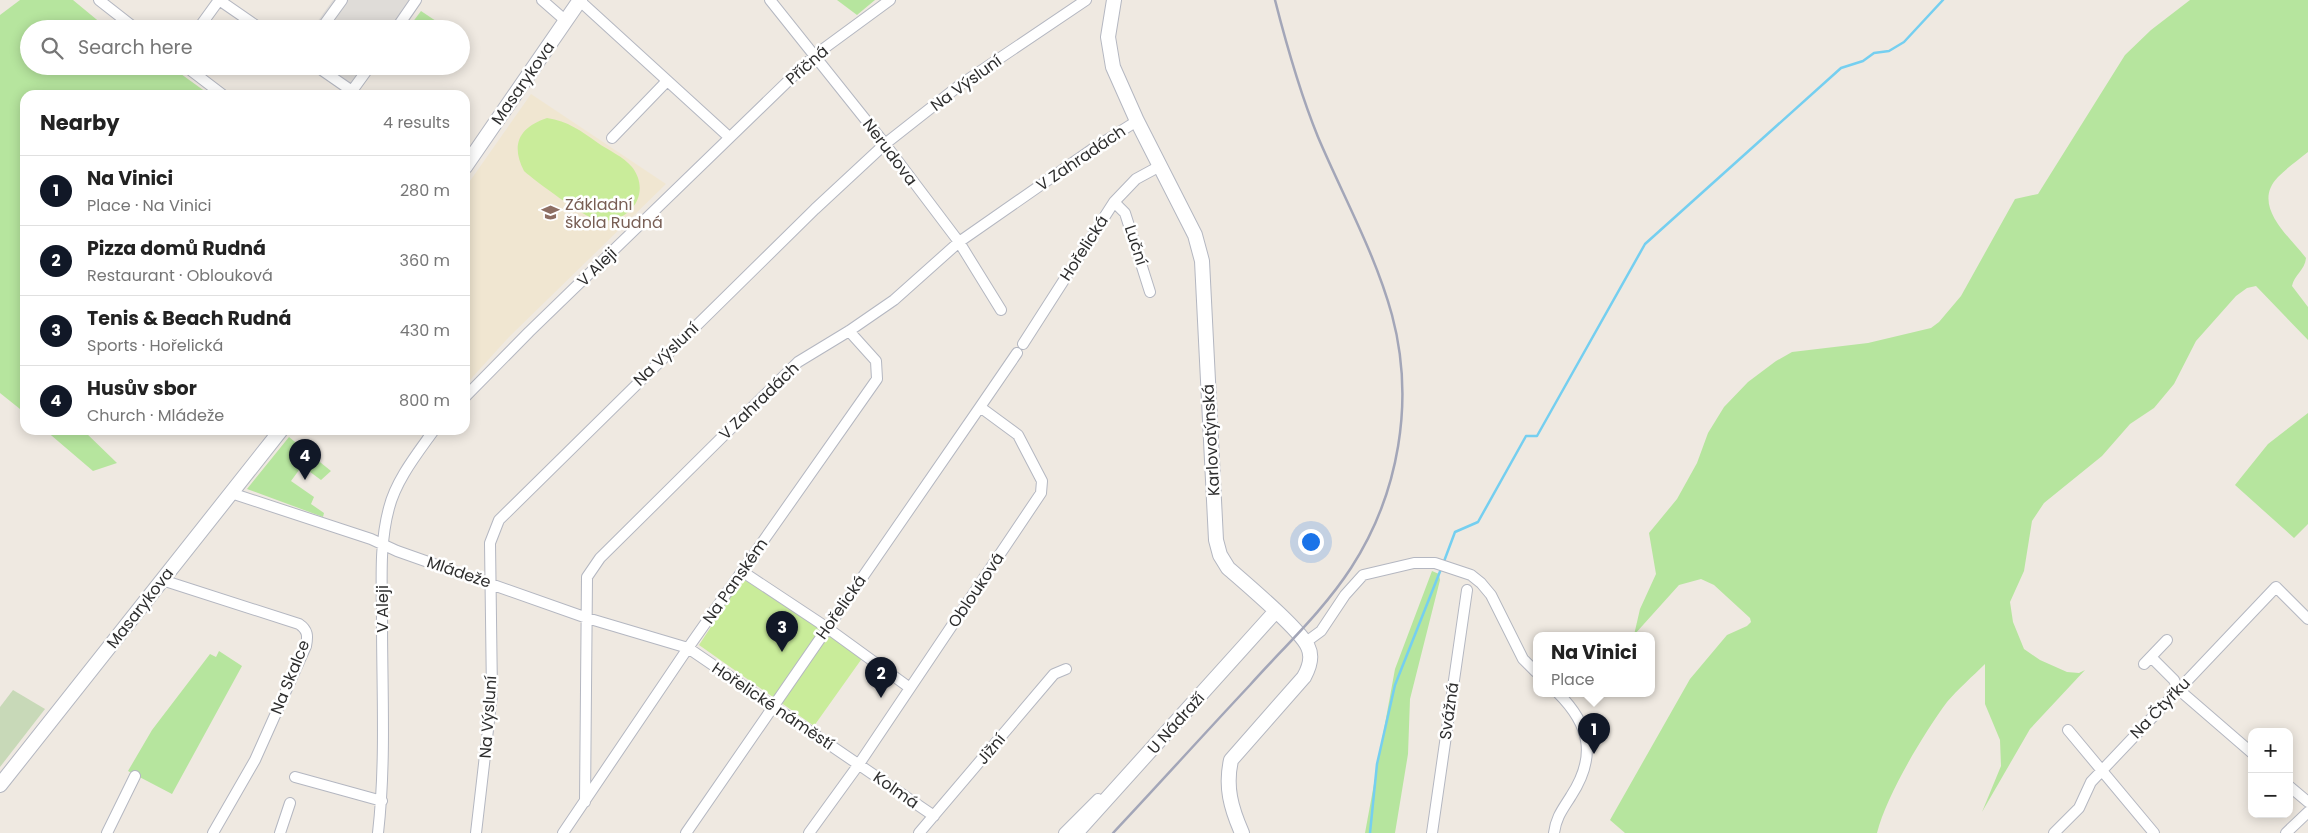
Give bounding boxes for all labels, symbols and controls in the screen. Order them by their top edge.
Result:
search box [20,20,470,75]
icon: search [38,34,66,62]
text: Search here [78,34,192,61]
street label: Masarykova [486,37,560,129]
street label: Příčná [781,40,833,90]
street label: Na Výsluní [926,49,1006,117]
text: Nearby [40,108,120,137]
text: 4 results [383,111,450,134]
street label: Nerudova [857,114,923,190]
street label: V Zahradách [1032,120,1130,196]
text: Na Vinici [87,165,173,192]
text: 1 [53,179,59,202]
text: 280 m [400,179,450,202]
place label: Základní škola Rudná [565,193,663,234]
text: Place · Na Vinici [87,194,212,217]
school or university icon: Základní škola Rudná [541,203,561,223]
street label: Hořelická [1054,211,1114,285]
street label: Luční [1119,222,1153,268]
text: Pizza domů Rudná [87,235,266,262]
street label: V Aleji [572,242,622,292]
text: 2 [51,249,61,272]
text: 360 m [400,249,450,272]
text: Restaurant · Oblouková [87,264,273,287]
text: Tenis & Beach Rudná [87,305,291,332]
street label: Na Výsluní [628,317,704,391]
text: 3 [51,319,61,342]
text: 430 m [400,319,450,342]
text: Sports · Hořelická [87,334,223,357]
street label: V Zahradách [714,357,804,445]
text: Husův sbor [87,375,197,402]
street label: Karlovotýnská [1197,383,1225,497]
text: 4 [51,389,61,412]
text: 800 m [399,389,450,412]
text: Church · Mládeže [87,404,224,427]
pin: 4 [289,439,321,480]
your location [1298,529,1324,555]
street label: Na Panském [697,534,773,628]
street label: Oblouková [942,548,1010,632]
street label: Mládeže [424,550,494,594]
street label: Masarykova [101,563,179,653]
street label: Hořelická [810,570,872,644]
street label: V Aleji [371,585,394,633]
pin: 3 [766,611,798,652]
popup [1533,632,1655,697]
street label: Na Skalce [265,636,315,718]
text: Na Vinici [1551,639,1637,666]
street label: Hořelické náměstí [707,657,839,755]
pin: 2 [865,657,897,698]
text: Place [1551,668,1595,691]
street label: Na Čtyřku [2125,672,2195,744]
street label: Na Výsluní [474,675,502,759]
street label: Svážná [1434,681,1464,741]
street label: U Nádraží [1142,687,1210,759]
pin: 1 [1578,713,1610,754]
map controls [2248,728,2293,818]
button: + [2248,728,2293,773]
street label: Jižní [971,729,1011,769]
street label: Kolmá [868,766,924,814]
button: − [2248,773,2293,818]

